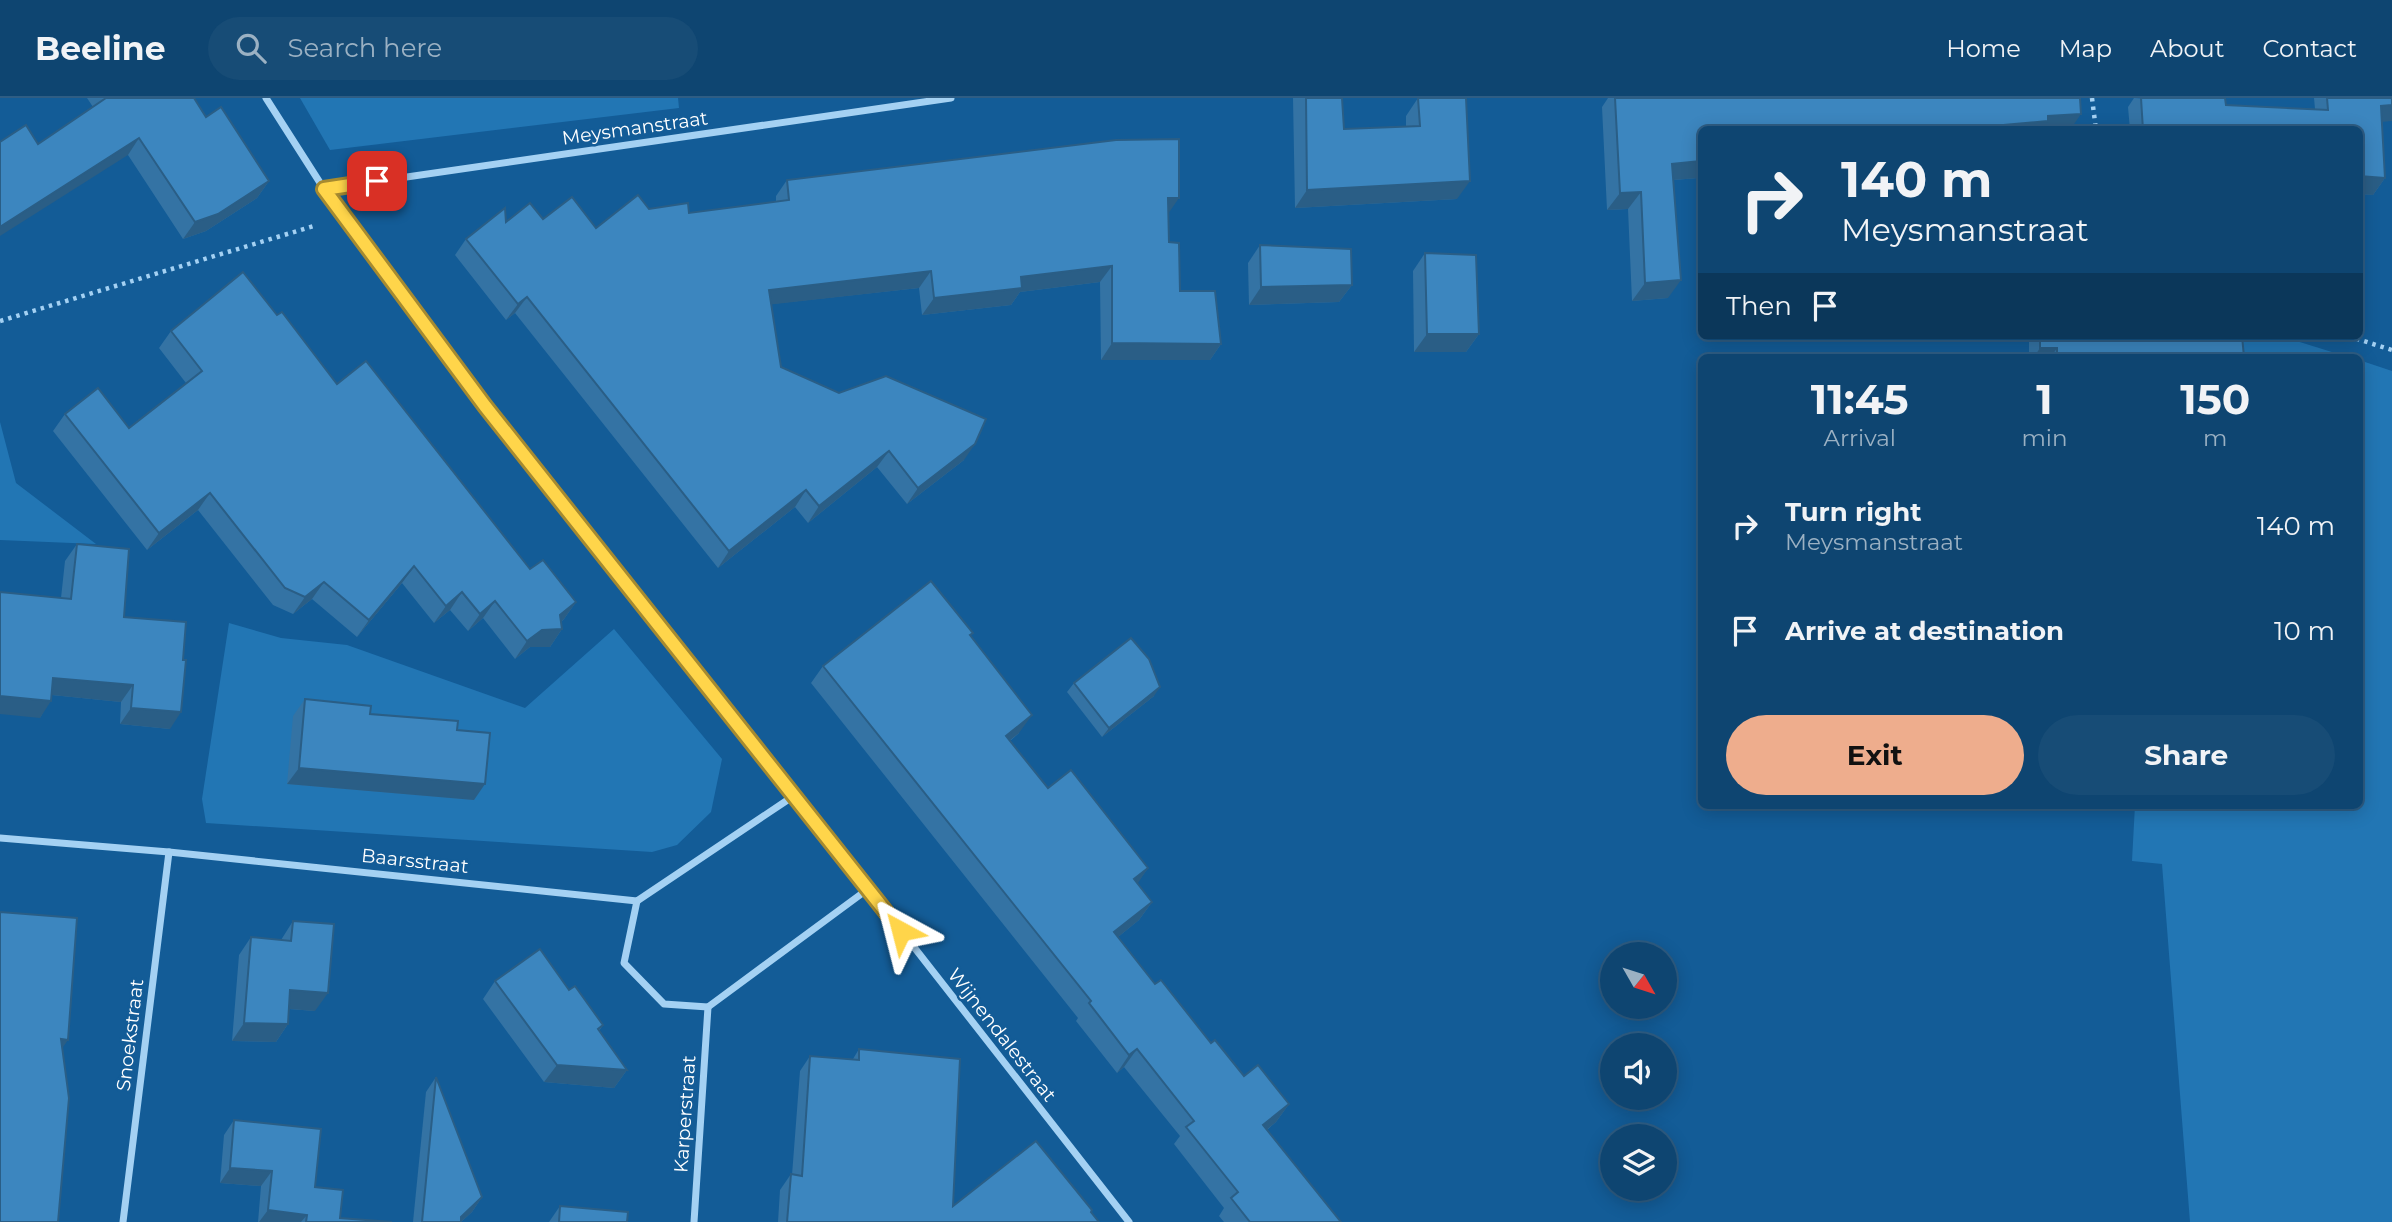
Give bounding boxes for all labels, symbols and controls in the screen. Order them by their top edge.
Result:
search box [208,17,698,80]
text: Beeline [35,28,166,68]
icon: search [232,29,270,67]
text: Search here [288,32,442,64]
text: Home [1946,34,2021,63]
text: Map [2059,34,2112,63]
text: About [2150,34,2224,63]
text: Contact [2262,34,2357,63]
street label: Meysmanstraat [561,106,710,150]
text: 140 m [1841,150,1993,209]
pin [347,151,407,211]
icon: right [1726,154,1817,245]
icon: arrive [358,162,396,200]
text: Meysmanstraat [1841,210,2089,249]
icon: arrive [1806,287,1844,325]
text: Then [1726,290,1792,322]
text: 11:45 [1811,373,1909,425]
text: 1 [2036,373,2053,425]
text: 150 [2180,373,2250,425]
text: Arrival [1823,424,1896,452]
text: min [2021,424,2068,452]
text: m [2203,424,2227,452]
text: Turn right [1785,496,1921,528]
icon: right [1726,507,1764,545]
text: 140 m [2257,510,2335,542]
text: Meysmanstraat [1785,528,1963,556]
icon: arrive [1726,612,1764,650]
text: Arrive at destination [1785,615,2064,647]
text: 10 m [2274,615,2335,647]
button: Exit [1726,715,2024,795]
button: Share [2038,715,2335,795]
street label: Baarsstraat [360,844,470,878]
position arrow [864,894,938,968]
north arrow [1600,942,1676,1018]
map controls [1600,942,1677,1201]
street label: Wijnendalestraat [943,964,1061,1106]
street label: Snoekstraat [112,977,148,1092]
button: sound [1600,1033,1677,1110]
street label: Karperstraat [669,1054,701,1174]
button: layers [1600,1124,1677,1201]

